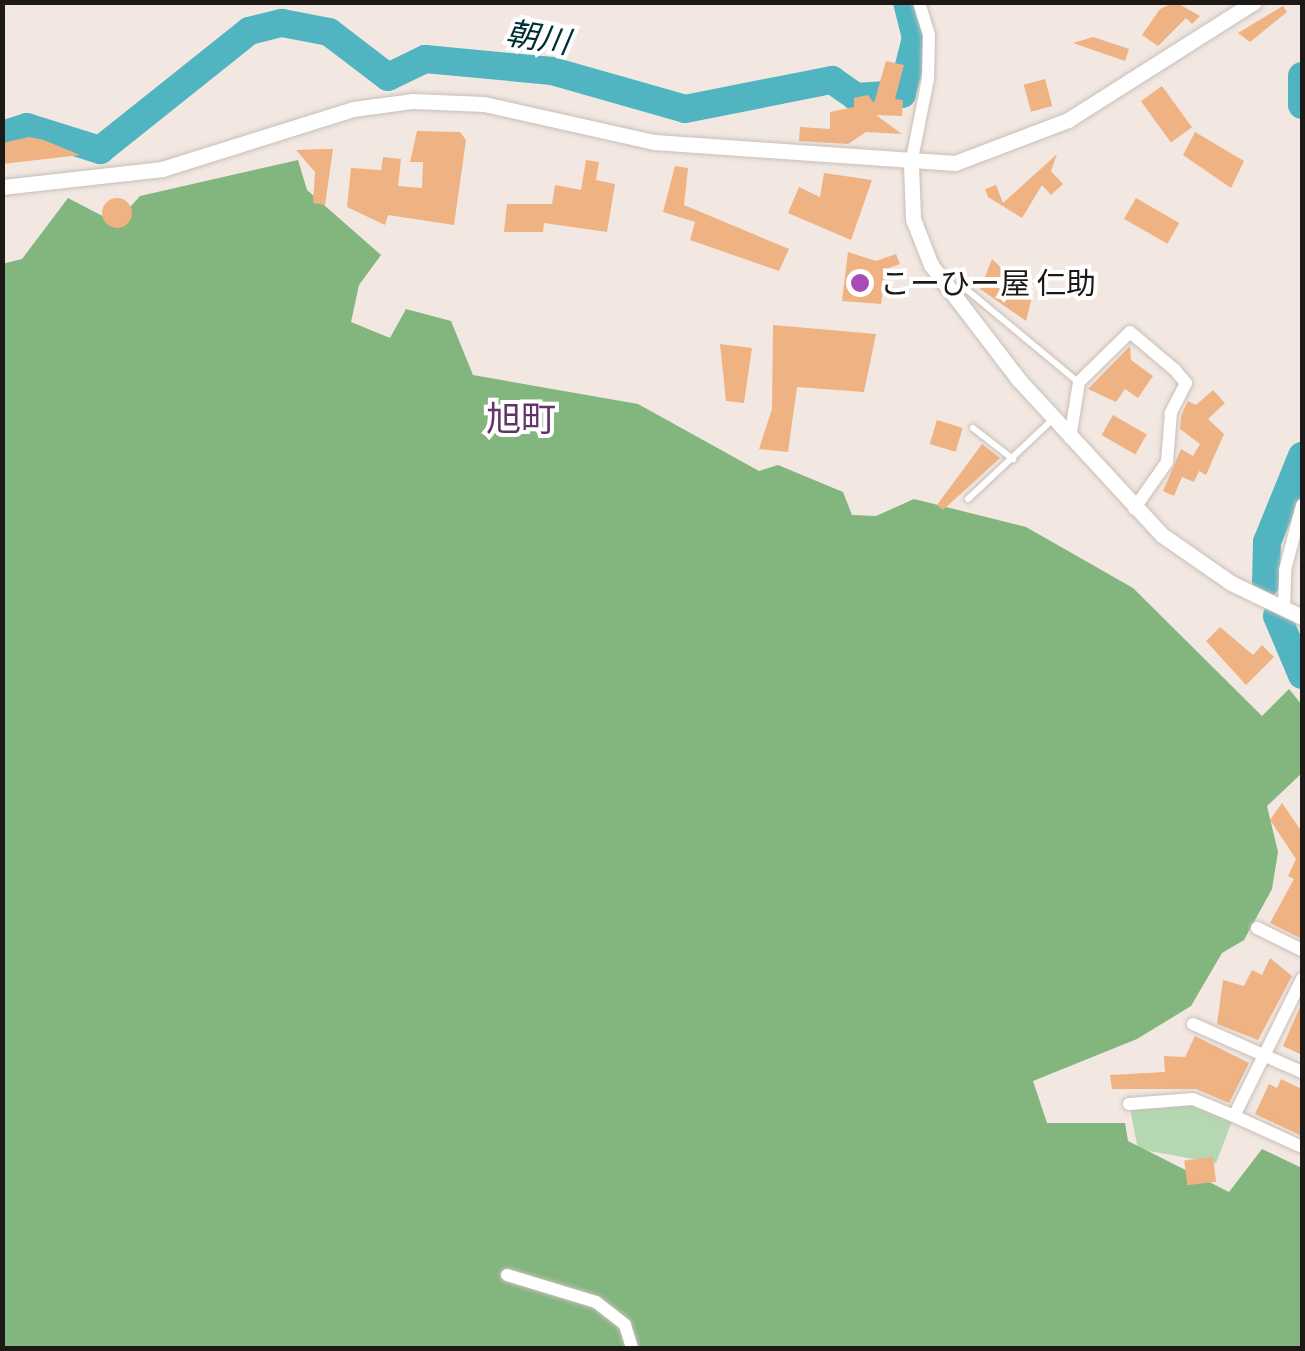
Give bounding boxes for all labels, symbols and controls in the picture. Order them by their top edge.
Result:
water label: 朝川 [503,13,573,61]
place label: こーひー屋 仁助 [880,265,1096,301]
marker: こーひー屋 仁助 [849,272,871,294]
district label: 旭町 [486,397,556,439]

